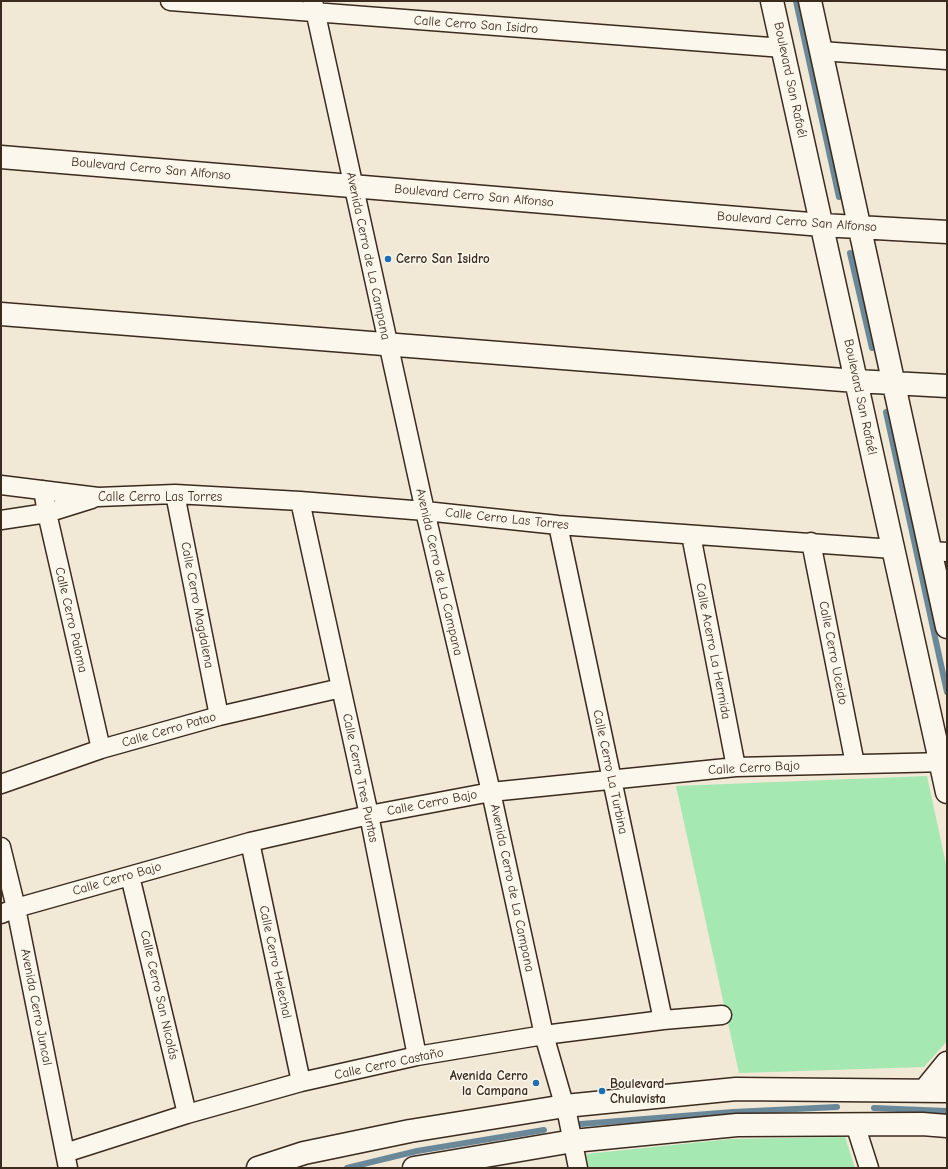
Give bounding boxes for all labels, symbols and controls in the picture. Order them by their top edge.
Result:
street label: Calle Cerro San Isidro [413,13,539,37]
street label: Boulevard San Rafaél [770,21,810,139]
street label: Boulevard Cerro San Alfonso [71,154,231,184]
street label: Avenida Cerro de La Campana [343,171,393,341]
street label: Boulevard Cerro San Alfonso [394,181,554,211]
street label: Boulevard Cerro San Alfonso [717,209,877,235]
place label: Cerro San Isidro [396,251,490,267]
marker: Cerro San Isidro [383,254,393,264]
street label: Boulevard San Rafaél [840,338,880,456]
street label: Avenida Cerro de La Campana [412,487,466,657]
street label: Calle Cerro Las Torres [98,489,222,505]
street label: Calle Cerro Las Torres [444,505,570,533]
street label: Calle Cerro Magdalena [177,540,217,670]
street label: Calle Cerro Paloma [51,566,91,674]
street label: Calle Acerro La Hermida [692,581,734,721]
street label: Calle Cerro Uceido [815,600,851,706]
street label: Calle Cerro La Turbina [589,708,631,836]
street label: Calle Cerro Patao [120,709,218,751]
street label: Calle Cerro Tres Puntas [339,712,381,844]
street label: Calle Cerro Bajo [708,758,800,778]
street label: Calle Cerro Bajo [385,787,479,819]
street label: Avenida Cerro de La Campana [487,803,537,973]
street label: Calle Cerro Bajo [71,859,163,899]
street label: Calle Cerro Helechal [255,904,295,1020]
street label: Calle Cerro San Nicolás [137,929,181,1061]
street label: Avenida Cerro Juncal [17,947,55,1067]
street label: Calle Cerro Castaño [333,1045,445,1083]
place label: Avenida Cerro la Campana [450,1068,528,1099]
place label: Boulevard Chulavista [610,1076,666,1107]
marker: Avenida Cerro la Campana [531,1078,541,1088]
marker: Boulevard Chulavista [597,1086,607,1096]

